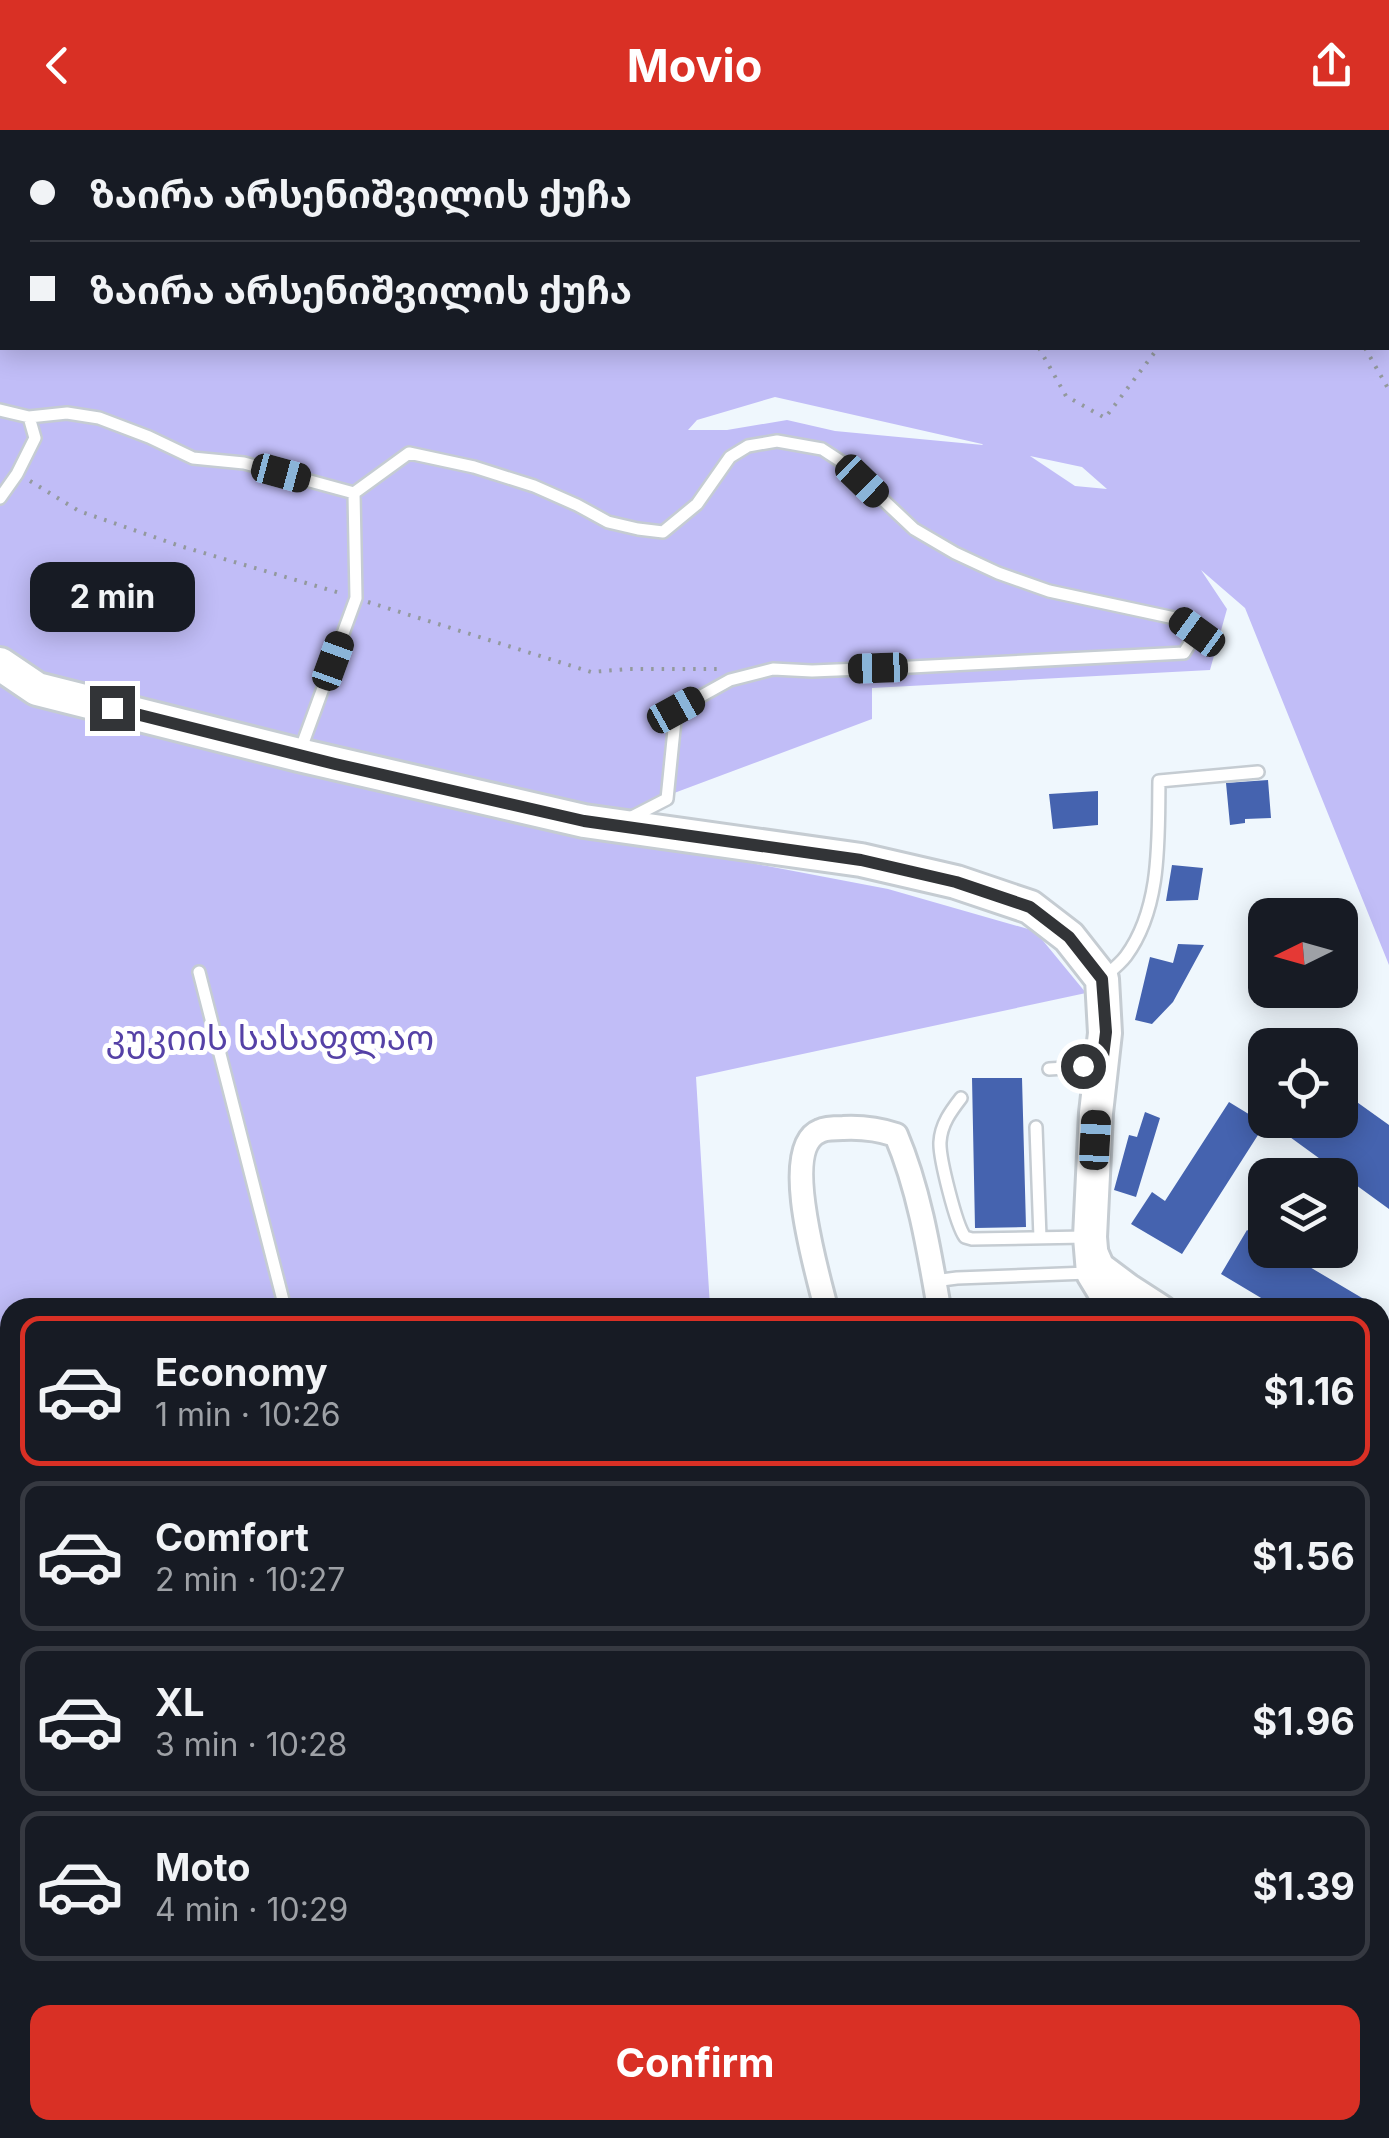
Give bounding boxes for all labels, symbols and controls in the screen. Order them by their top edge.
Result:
icon: back [30,38,85,93]
text: Movio [627,38,762,93]
icon: share [1304,38,1359,93]
text: ზაირა არსენიშვილის ქუჩა [90,171,632,217]
text: ზაირა არსენიშვილის ქუჩა [90,267,632,313]
car [830,449,894,513]
car [248,451,314,495]
callout: 2 min [29,563,194,633]
text: 2 min [70,577,155,616]
car [1164,602,1230,662]
car [309,628,357,694]
car [847,652,909,684]
car [642,682,710,738]
route end [90,686,135,731]
north arrow [1248,898,1358,1008]
map controls [1248,898,1358,1268]
park label: კუკიის სასაფლაო [106,1016,434,1059]
button: locate [1248,1028,1358,1138]
route start [1061,1044,1106,1089]
car [1078,1109,1112,1171]
button: layers [1248,1158,1358,1268]
icon: car [35,1346,125,1436]
text: Economy [155,1349,328,1395]
text: $1.16 [1263,1368,1355,1414]
text: 1 min · 10:26 [155,1395,341,1434]
icon: car [35,1511,125,1601]
text: Comfort [155,1514,309,1560]
text: $1.56 [1252,1533,1355,1579]
text: 2 min · 10:27 [155,1560,345,1599]
icon: car [35,1676,125,1766]
text: XL [155,1679,205,1725]
text: $1.96 [1252,1698,1355,1744]
text: 3 min · 10:28 [155,1725,347,1764]
icon: car [35,1841,125,1931]
text: Moto [155,1844,251,1890]
text: $1.39 [1253,1863,1355,1909]
text: 4 min · 10:29 [155,1890,348,1929]
button: Confirm [30,2005,1360,2120]

